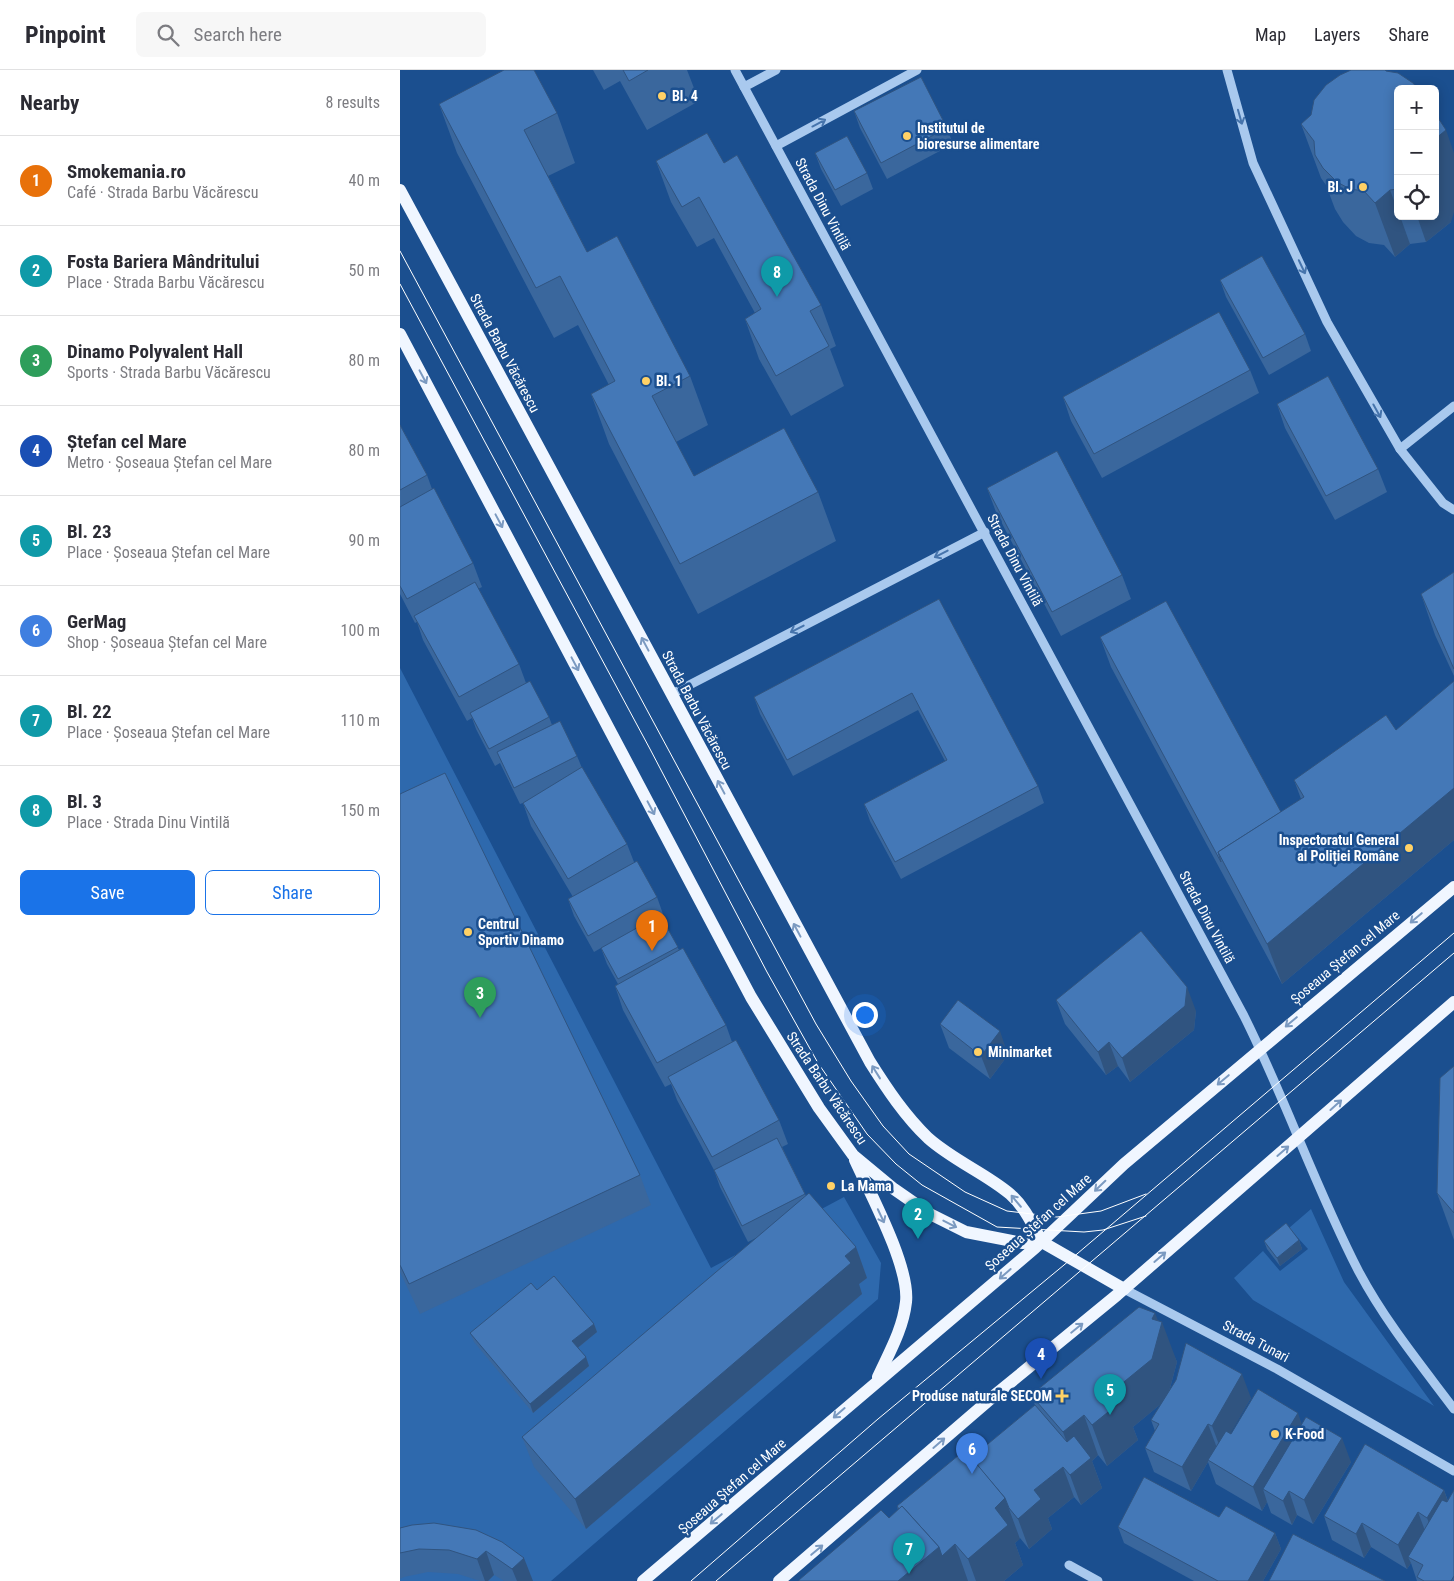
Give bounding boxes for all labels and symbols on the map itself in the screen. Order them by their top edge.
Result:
place label: Bl. 4 [672,88,698,104]
marker: Bl. 4 [656,90,668,102]
one-way arrow [1235,108,1245,124]
one-way arrow [811,117,825,127]
place label: Institutul de bioresurse alimentare [917,120,1040,152]
marker: Institutul de bioresurse alimentare [901,130,913,142]
street label: Strada Dinu Vintilă [792,155,854,253]
place label: Bl. J [1327,179,1353,195]
marker: Bl. J [1357,181,1369,193]
pin: 8 [761,256,793,297]
one-way arrow [1297,259,1307,274]
street label: Strada Barbu Văcărescu [467,291,543,415]
one-way arrow [419,369,428,384]
place label: Bl. 1 [656,373,682,389]
marker: Bl. 1 [640,375,652,387]
one-way arrow [1372,403,1382,417]
street label: Strada Dinu Vintilă [984,511,1046,609]
one-way arrow [494,513,504,528]
one-way arrow [934,550,949,559]
one-way arrow [790,625,805,634]
one-way arrow [639,637,649,651]
street label: Strada Barbu Văcărescu [659,648,735,772]
one-way arrow [571,656,580,671]
one-way arrow [715,780,725,795]
one-way arrow [646,800,656,815]
place label: Inspectoratul General al Poliției Române [1279,832,1399,865]
marker: Inspectoratul General al Poliției Române [1403,842,1415,854]
street label: Strada Dinu Vintilă [1176,868,1238,966]
street label: Șoseaua Ștefan cel Mare [1287,907,1404,1008]
pin: 1 [636,910,668,951]
one-way arrow [1410,912,1423,923]
place label: Centrul Sportiv Dinamo [478,916,564,948]
one-way arrow [792,923,802,938]
marker: Centrul Sportiv Dinamo [462,926,474,938]
pin: 3 [464,977,496,1018]
your location [852,1002,878,1028]
one-way arrow [1285,1016,1298,1027]
street label: Strada Barbu Văcărescu [783,1029,871,1147]
place label: Minimarket [988,1044,1052,1060]
marker: Minimarket [972,1046,984,1058]
one-way arrow [871,1066,881,1080]
one-way arrow [1217,1074,1230,1085]
one-way arrow [1330,1099,1343,1110]
one-way arrow [1277,1145,1290,1157]
street label: Șoseaua Ștefan cel Mare [982,1170,1095,1275]
place label: La Mama [841,1178,892,1194]
marker: La Mama [825,1180,837,1192]
one-way arrow [1094,1180,1107,1192]
one-way arrow [1011,1195,1022,1208]
pin: 2 [902,1198,934,1239]
one-way arrow [876,1208,886,1223]
one-way arrow [942,1219,957,1229]
one-way arrow [1154,1251,1167,1263]
one-way arrow [998,1268,1011,1280]
street label: Strada Tunari [1220,1317,1292,1365]
one-way arrow [1071,1322,1084,1333]
pin: 4 [1025,1338,1057,1379]
pin: 5 [1094,1374,1126,1415]
place label: Produse naturale SECOM [912,1388,1052,1404]
marker: Produse naturale SECOM [1056,1390,1068,1402]
one-way arrow [833,1407,846,1419]
place label: K-Food [1285,1426,1324,1442]
marker: K-Food [1269,1428,1281,1440]
pin: 6 [956,1433,988,1474]
street label: Șoseaua Ștefan cel Mare [675,1435,790,1538]
one-way arrow [933,1437,946,1449]
one-way arrow [710,1513,723,1524]
pin: 7 [893,1533,925,1574]
one-way arrow [810,1545,823,1556]

